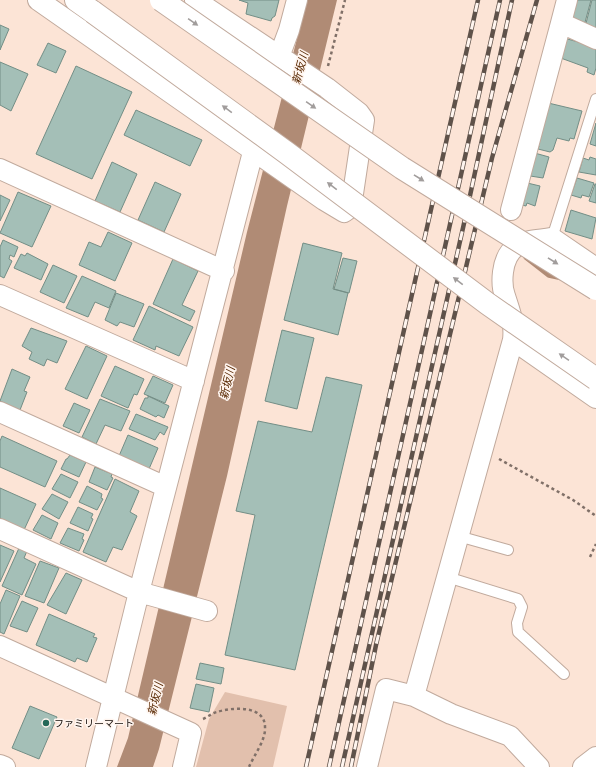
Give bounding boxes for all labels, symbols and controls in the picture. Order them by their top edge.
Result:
one-way arrow [188,18,199,26]
water label: 新坂川 [289,49,311,86]
one-way arrow [306,101,317,109]
one-way arrow [222,105,232,113]
one-way arrow [414,174,424,182]
one-way arrow [327,182,337,190]
one-way arrow [547,258,559,265]
one-way arrow [453,277,463,285]
one-way arrow [558,353,569,361]
water label: 新坂川 [216,364,238,401]
water label: 新坂川 [144,680,166,717]
place label: ファミリーマート [54,717,134,730]
marker: ファミリーマート [41,718,51,728]

